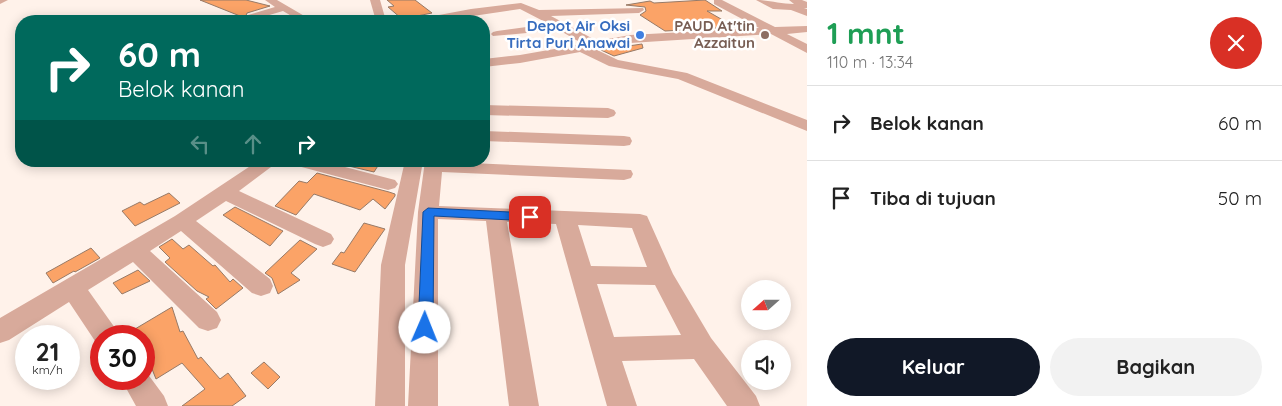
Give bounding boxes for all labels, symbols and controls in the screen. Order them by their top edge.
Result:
text: 1 mnt [827,14,905,52]
place label: Depot Air Oksi Tirta Puri Anawai [506,16,630,52]
place label: PAUD At'tin Azzaitun [674,16,755,52]
button: close [1210,17,1262,69]
marker: Depot Air Oksi Tirta Puri Anawai [634,29,646,41]
marker: PAUD At'tin Azzaitun [759,29,771,41]
text: 60 m [118,32,201,76]
icon: right [35,35,100,100]
text: 110 m · 13:34 [827,52,913,72]
text: Belok kanan [118,75,244,103]
icon: right [827,109,855,137]
text: Belok kanan [870,111,984,135]
text: 60 m [1218,111,1262,135]
icon: left [186,130,214,158]
icon: ahead [239,130,267,158]
icon: right [292,130,320,158]
icon: arrive [827,184,855,212]
text: Tiba di tujuan [870,186,996,210]
text: 50 m [1218,186,1262,210]
pin [509,196,551,238]
icon: arrive [516,203,544,231]
north arrow [741,280,791,330]
map controls [741,280,791,390]
position arrow [398,301,450,353]
speed limit sign: 30 [90,325,155,390]
text: 21 [36,336,59,367]
button: Keluar [827,338,1040,396]
button: Bagikan [1050,338,1262,396]
button: sound [741,340,791,390]
text: km/h [32,362,63,377]

